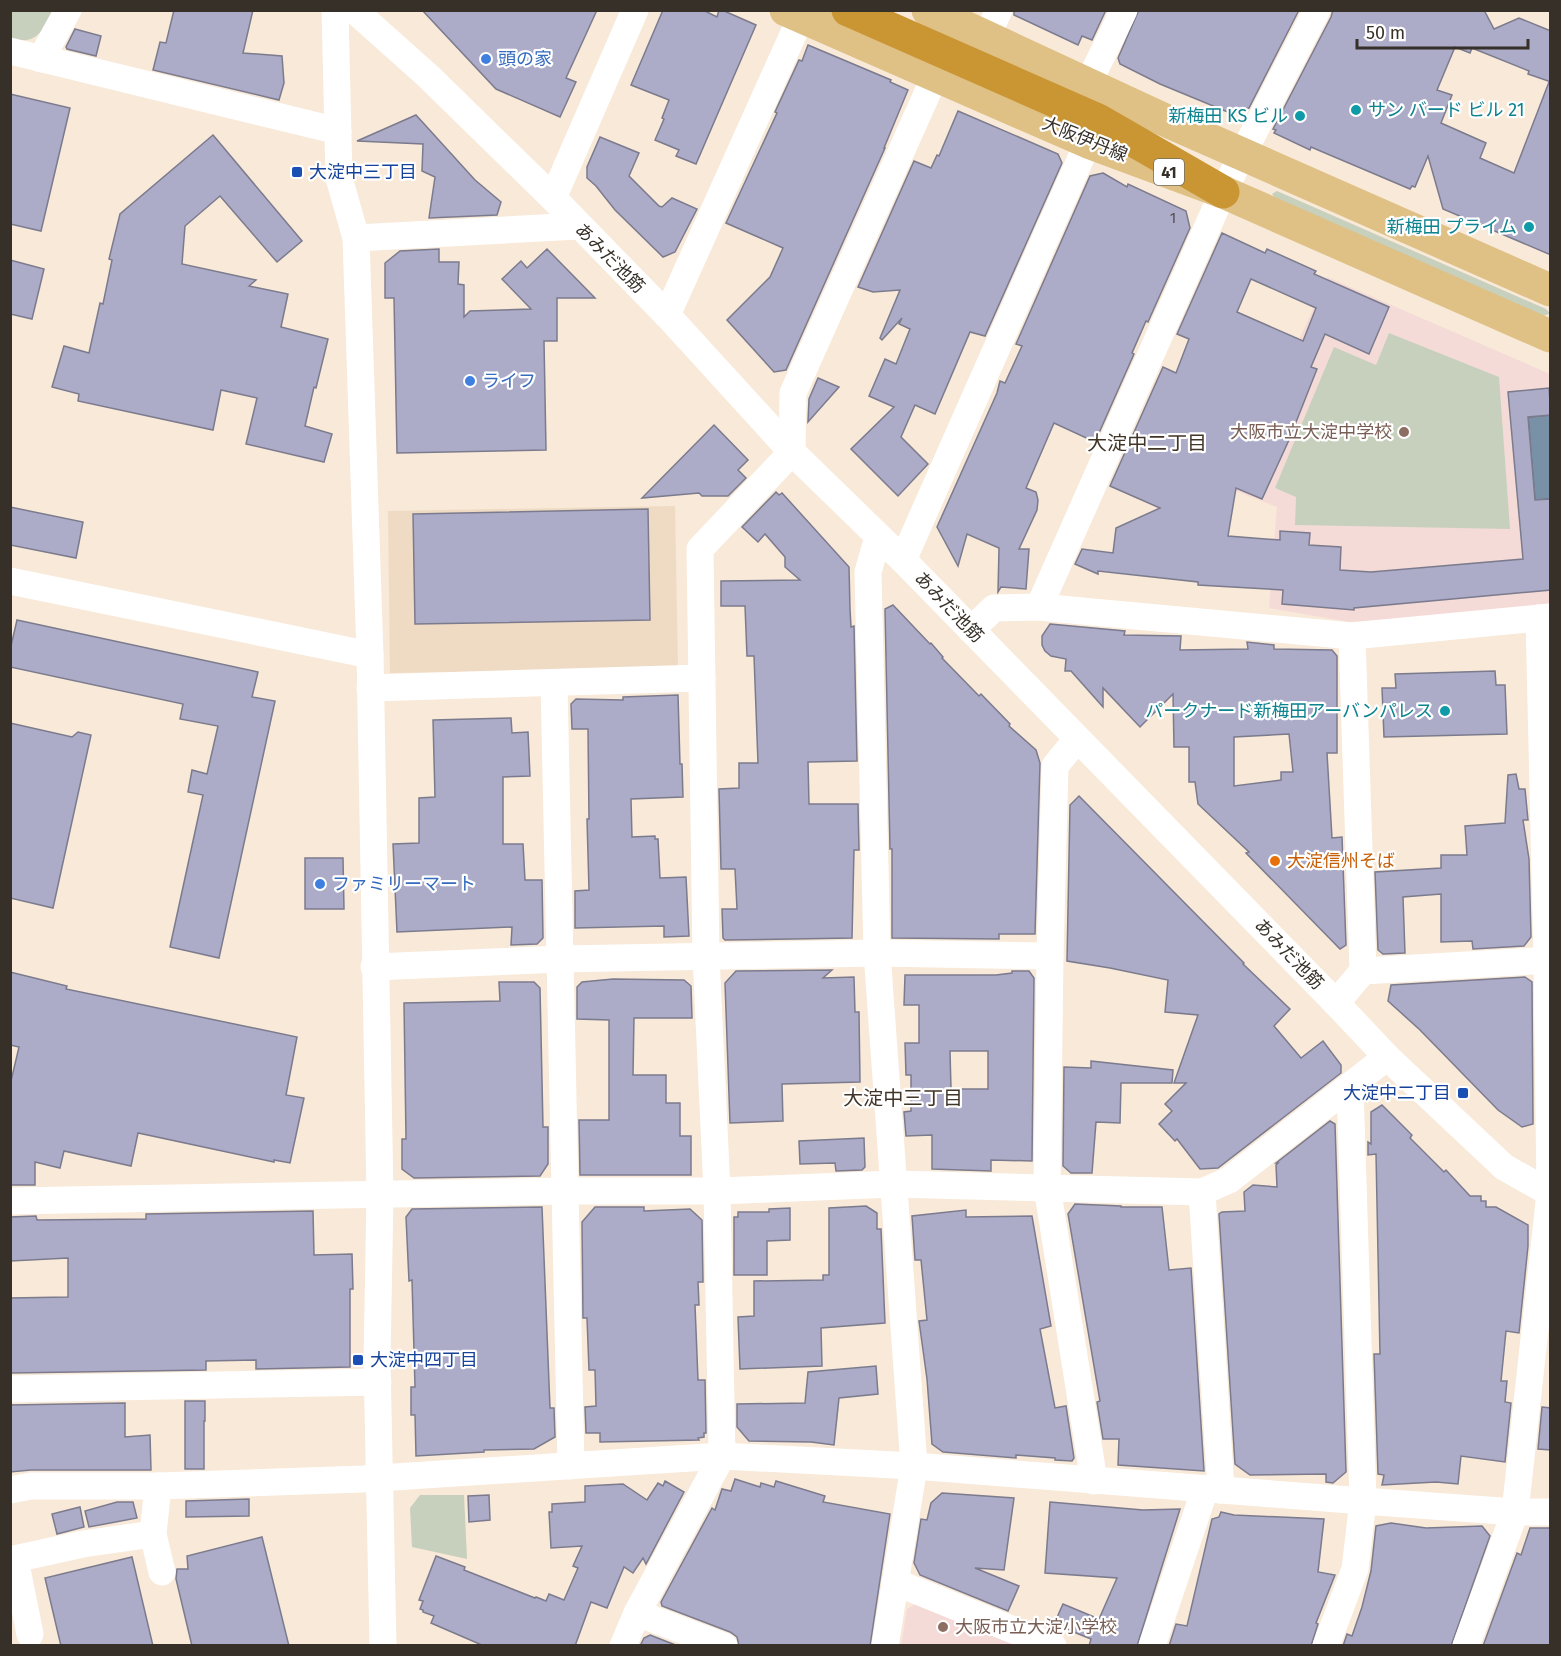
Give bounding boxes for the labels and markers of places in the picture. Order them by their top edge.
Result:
place label: 頭の家 [498,48,552,70]
marker: 頭の家 [479,52,493,66]
place label: サン バード ビル 21 [1368,99,1525,121]
marker: サン バード ビル 21 [1349,103,1363,117]
place label: 新梅田 KS ビル [1168,105,1288,127]
marker: 新梅田 KS ビル [1293,109,1307,123]
place label: 大淀中三丁目 [309,161,417,183]
marker: 大淀中三丁目 [290,165,304,179]
place label: 新梅田 プライム [1387,216,1517,238]
marker: 新梅田 プライム [1522,220,1536,234]
place label: ライフ [482,370,536,392]
marker: ライフ [463,374,477,388]
place label: 大阪市立大淀中学校 [1230,421,1392,443]
marker: 大阪市立大淀中学校 [1397,425,1411,439]
place label: パークナード新梅田アーバンパレス [1145,700,1433,722]
marker: パークナード新梅田アーバンパレス [1438,704,1452,718]
place label: 大淀信州そば [1287,850,1395,872]
marker: 大淀信州そば [1268,854,1282,868]
place label: ファミリーマート [332,873,476,895]
marker: ファミリーマート [313,877,327,891]
place label: 大淀中二丁目 [1343,1082,1451,1104]
marker: 大淀中二丁目 [1456,1086,1470,1100]
place label: 大淀中四丁目 [370,1349,478,1371]
marker: 大淀中四丁目 [351,1353,365,1367]
place label: 大阪市立大淀小学校 [955,1616,1117,1638]
marker: 大阪市立大淀小学校 [936,1620,950,1634]

